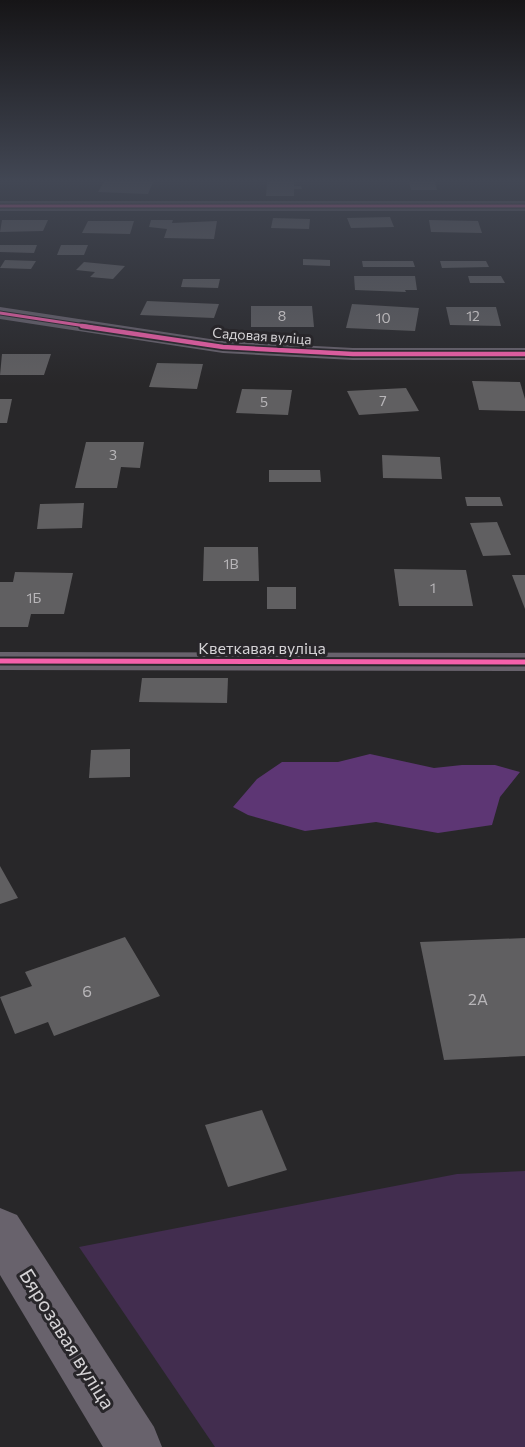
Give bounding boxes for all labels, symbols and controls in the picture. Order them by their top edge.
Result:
house number: 8 [278,307,286,324]
house number: 12 [466,307,480,324]
house number: 10 [375,309,391,326]
street label: Садовая вуліца [212,324,312,347]
house number: 7 [379,392,387,409]
house number: 5 [260,393,268,410]
house number: 3 [109,446,117,463]
house number: 1В [223,555,239,572]
house number: 1 [430,579,436,596]
house number: 1Б [27,589,42,606]
street label: Кветкавая вуліца [198,638,326,657]
house number: 6 [82,981,92,1000]
house number: 2А [468,989,488,1008]
street label: Бярозавая вуліца [15,1264,121,1413]

